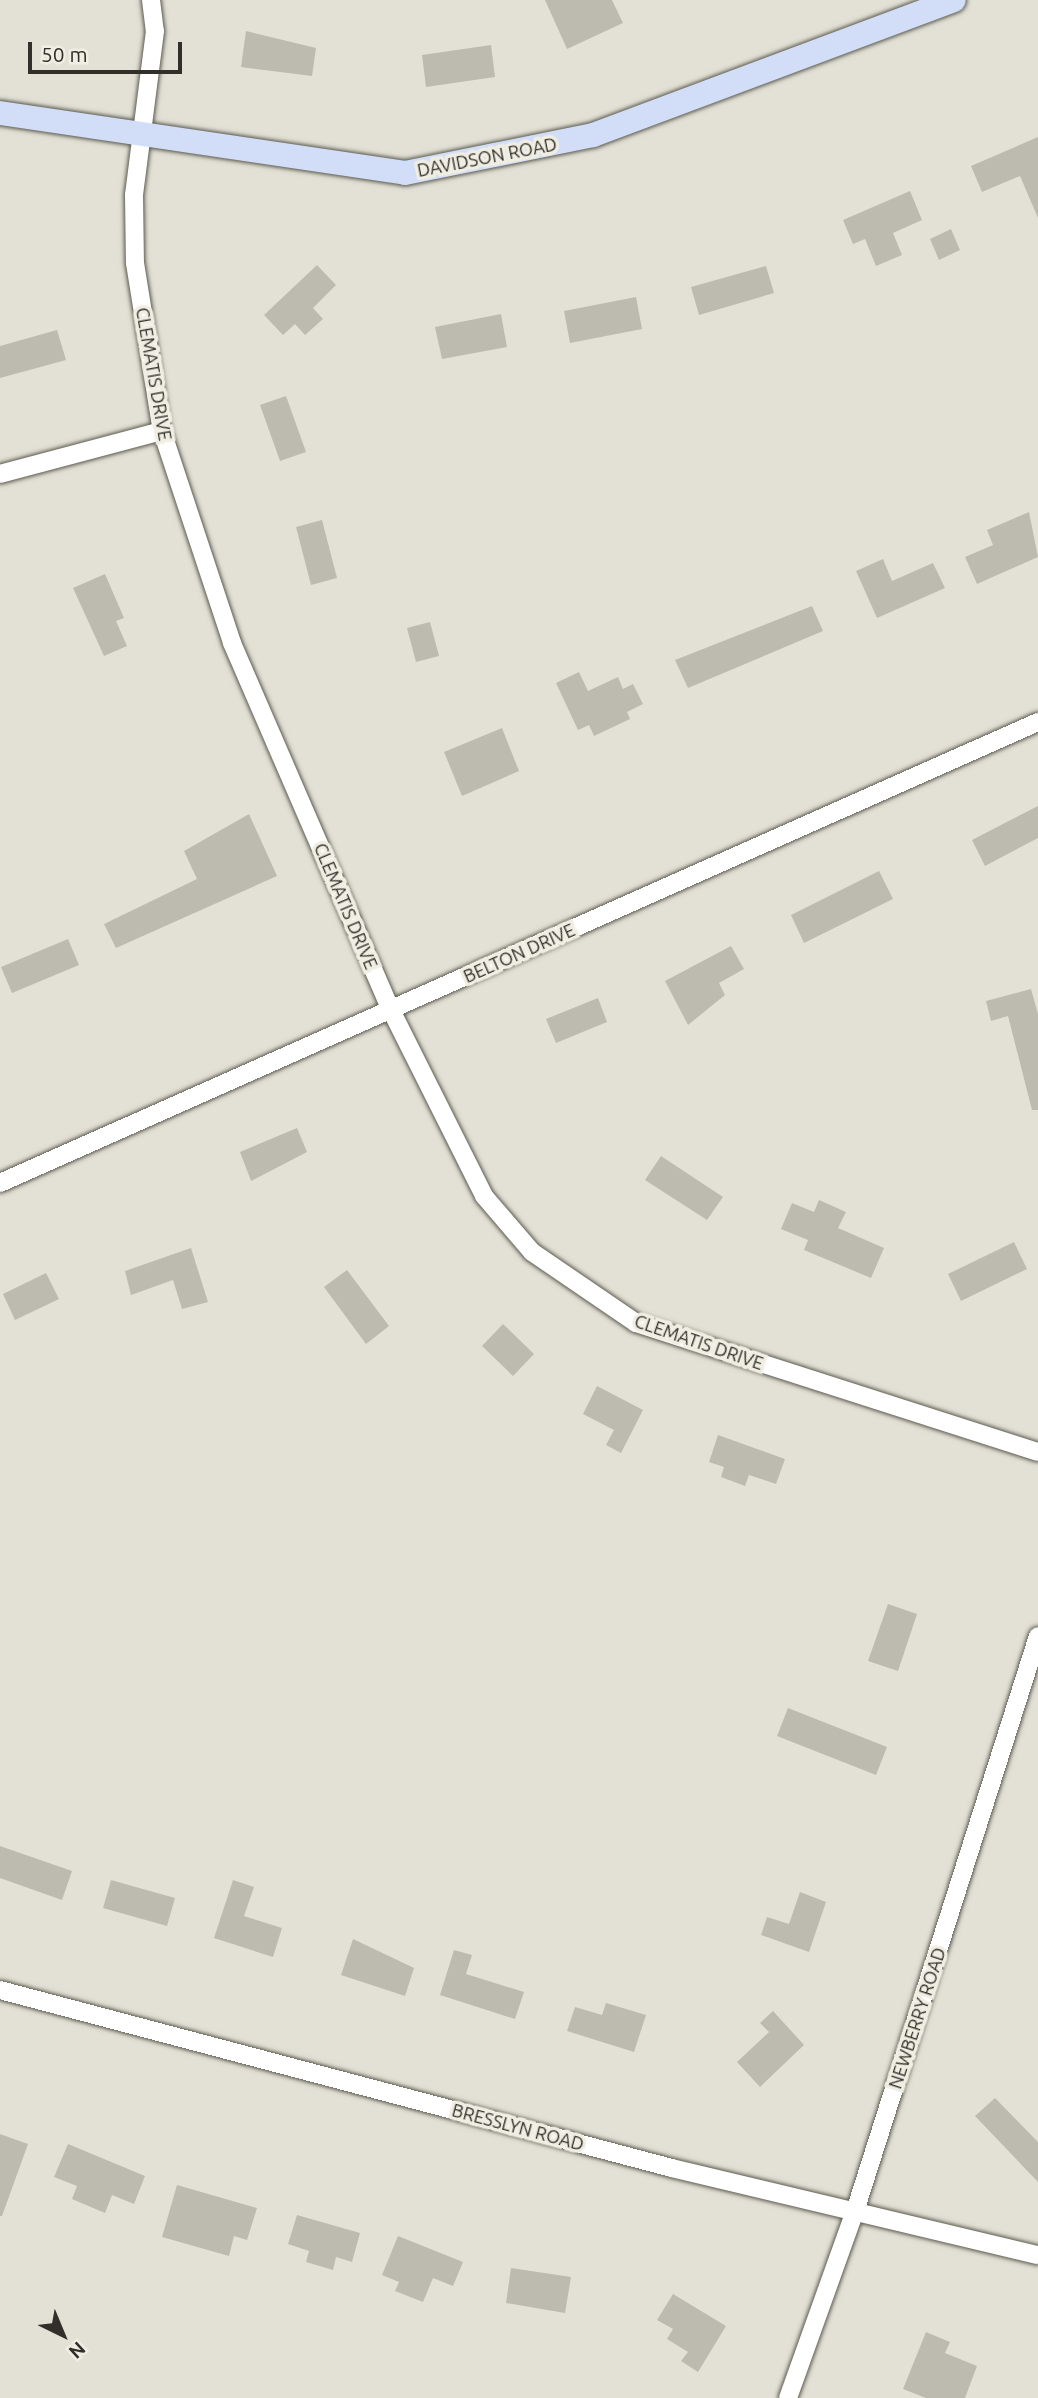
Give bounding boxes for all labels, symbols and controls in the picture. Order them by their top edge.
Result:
scale bar [32,28,186,72]
text: 50 m [41,42,88,66]
street label: DAVIDSON ROAD [415,133,559,181]
street label: CLEMATIS DRIVE [132,306,176,442]
street label: CLEMATIS DRIVE [310,840,382,972]
street label: BELTON DRIVE [460,919,578,987]
street label: CLEMATIS DRIVE [632,1310,766,1374]
street label: NEWBERRY ROAD [884,1945,950,2091]
street label: BRESSLYN ROAD [450,2099,586,2155]
north arrow [28,2300,98,2370]
text: N [65,2337,90,2363]

